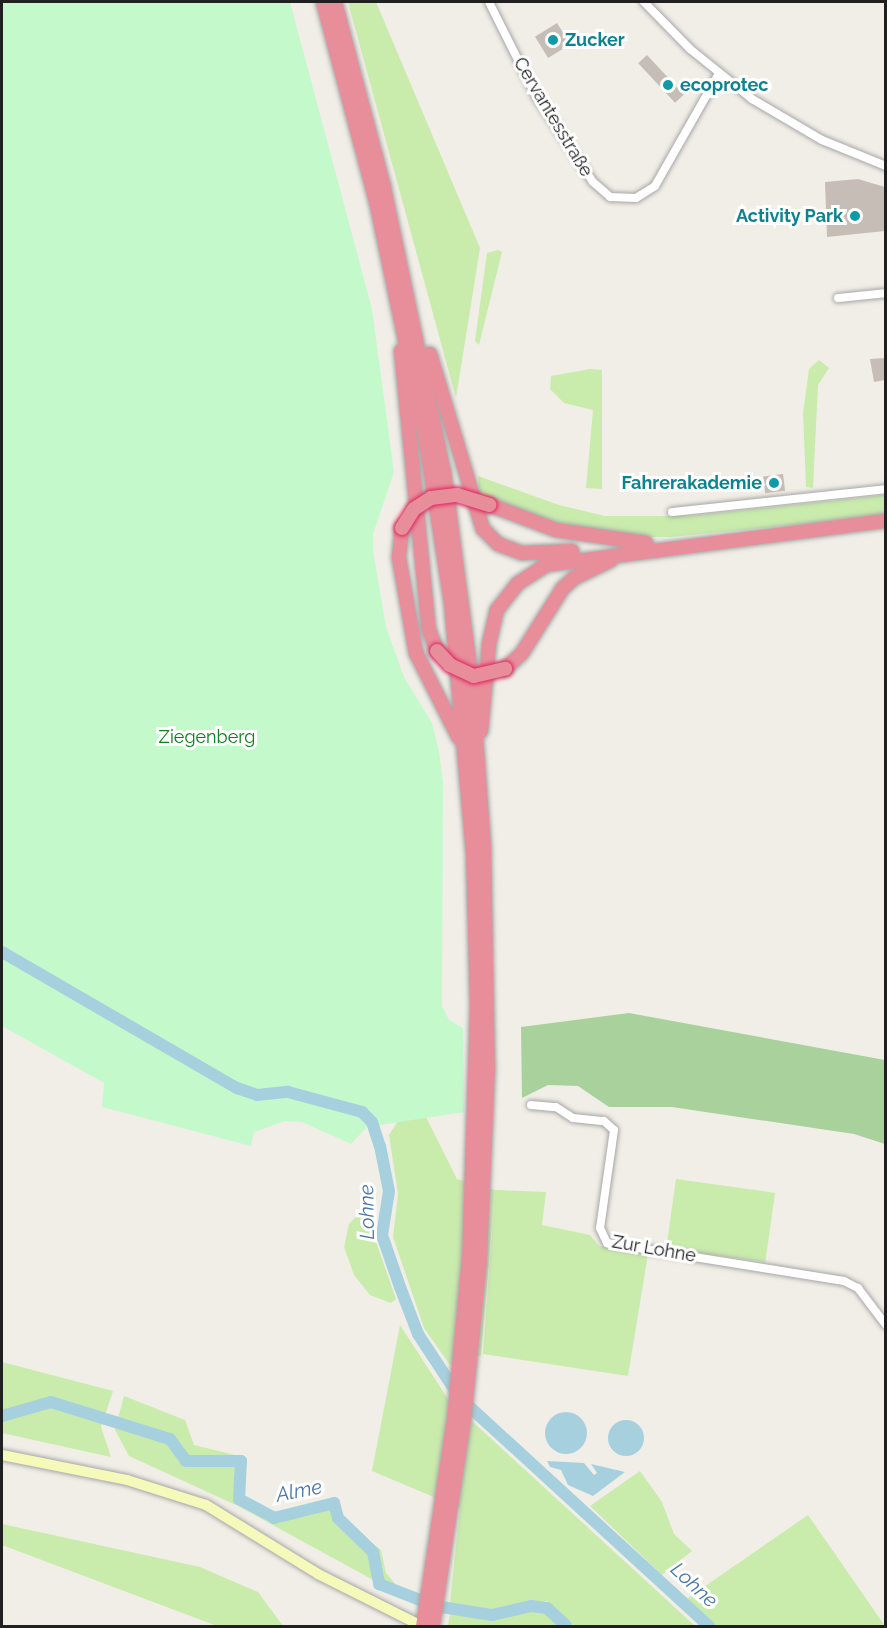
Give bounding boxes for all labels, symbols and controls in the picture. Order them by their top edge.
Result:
place label: Zucker [565,29,625,51]
marker: Zucker [546,33,560,47]
street label: Cervantesstraße [509,53,597,181]
place label: ecoprotec [680,74,769,96]
marker: ecoprotec [661,78,675,92]
place label: Activity Park [736,205,843,227]
marker: Activity Park [848,209,862,223]
place label: Fahrerakademie [622,472,762,494]
marker: Fahrerakademie [767,476,781,490]
park label: Ziegenberg [159,726,255,748]
water label: Lohne [355,1184,379,1240]
street label: Zur Lohne [610,1231,698,1267]
water label: Alme [274,1475,324,1507]
water label: Lohne [666,1557,722,1613]

